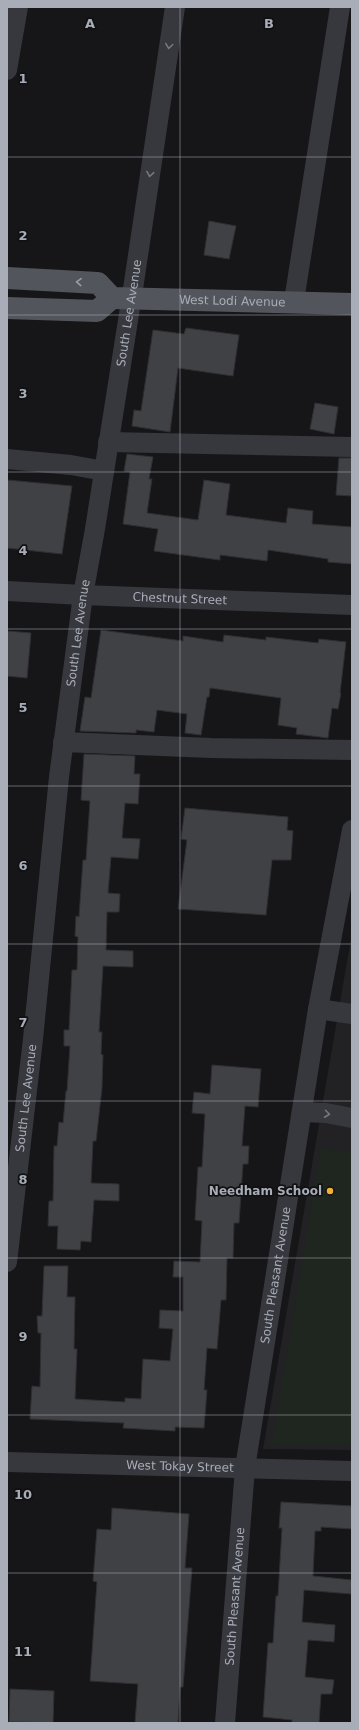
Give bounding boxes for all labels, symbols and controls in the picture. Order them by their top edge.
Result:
text: A [85,16,95,31]
text: B [264,16,274,31]
one-way arrow [165,43,174,49]
text: 1 [18,71,28,86]
one-way arrow [146,171,155,177]
text: 2 [18,228,28,243]
street label: South Lee Avenue [114,259,144,368]
one-way arrow [76,278,82,286]
street label: West Lodi Avenue [179,293,286,309]
text: 3 [18,386,28,401]
text: 4 [18,543,28,558]
street label: South Lee Avenue [64,578,93,688]
street label: Chestnut Street [132,590,228,607]
text: 5 [18,700,28,715]
text: 6 [18,858,28,873]
text: 7 [18,1015,28,1030]
street label: South Lee Avenue [13,1043,39,1153]
one-way arrow [324,1109,330,1118]
text: 8 [18,1172,28,1187]
place label: Needham School [209,1184,322,1198]
marker: Needham School [325,1186,335,1196]
street label: South Pleasant Avenue [258,1206,293,1345]
text: 9 [18,1329,28,1344]
street label: West Tokay Street [126,1458,234,1475]
text: 10 [14,1487,32,1502]
street label: South Pleasant Avenue [223,1527,247,1666]
text: 11 [14,1644,32,1659]

